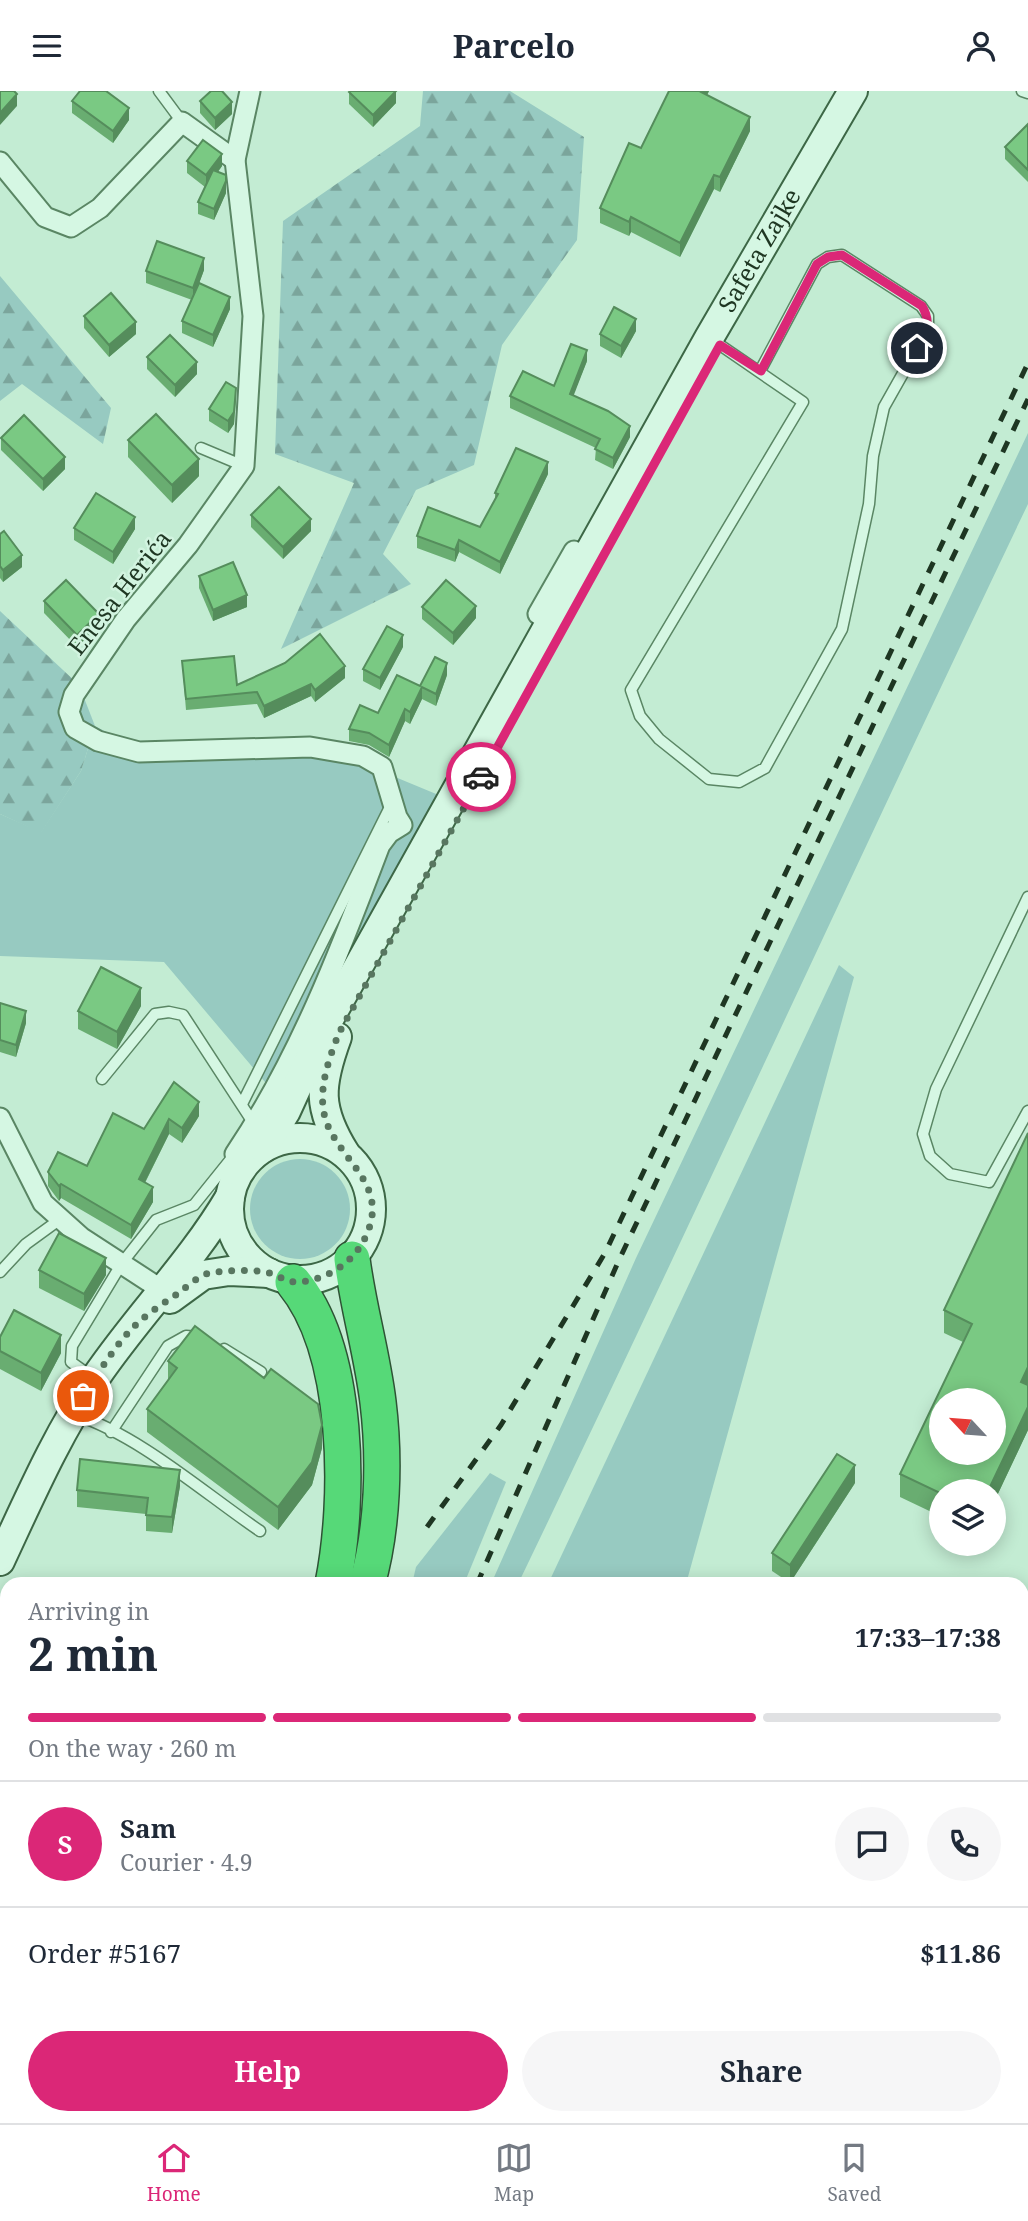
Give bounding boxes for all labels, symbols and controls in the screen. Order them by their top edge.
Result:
text: Parcelo [453,24,575,67]
icon: menu [28,27,66,65]
icon: person [962,27,1000,65]
street label: Safeta Zajke [710,182,808,318]
pin [887,318,947,378]
icon: home [898,329,936,367]
street label: Enesa Herića [60,523,178,661]
courier [446,742,516,812]
icon: car [462,758,500,796]
pin [53,1366,113,1426]
icon: bag [64,1377,102,1415]
north arrow [929,1388,1006,1465]
map controls [929,1388,1006,1556]
button: layers [929,1479,1006,1556]
text: Arriving in [28,1595,149,1627]
text: 17:33–17:38 [855,1619,1001,1655]
text: 2 min [28,1622,158,1684]
text: On the way · 260 m [28,1732,236,1764]
button: chat [835,1807,909,1881]
button: phone [927,1807,1001,1881]
text: Sam [120,1810,176,1846]
text: S [57,1826,73,1862]
text: Courier · 4.9 [120,1846,253,1878]
text: Order #5167 [28,1935,181,1971]
text: $11.86 [920,1935,1001,1971]
button: Help [28,2031,508,2111]
button: Share [522,2031,1001,2111]
tab: Home [147,2139,201,2207]
tab: Map [494,2139,534,2207]
tab: Saved [827,2139,881,2207]

